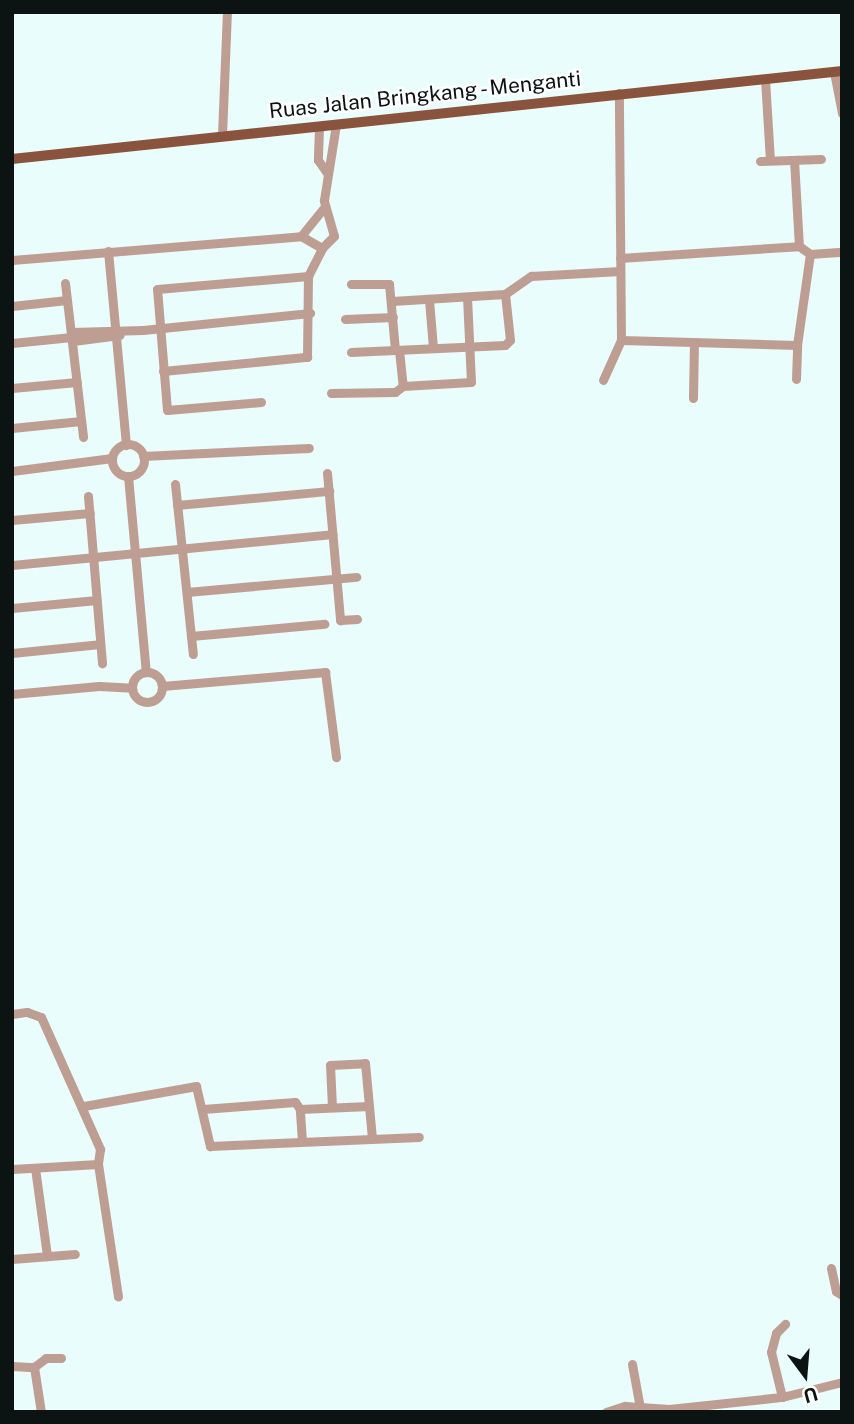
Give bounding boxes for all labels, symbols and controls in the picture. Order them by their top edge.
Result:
street label: Ruas Jalan Bringkang - Menganti [265,66,585,124]
north arrow [770,1340,840,1410]
text: U [801,1383,820,1408]

